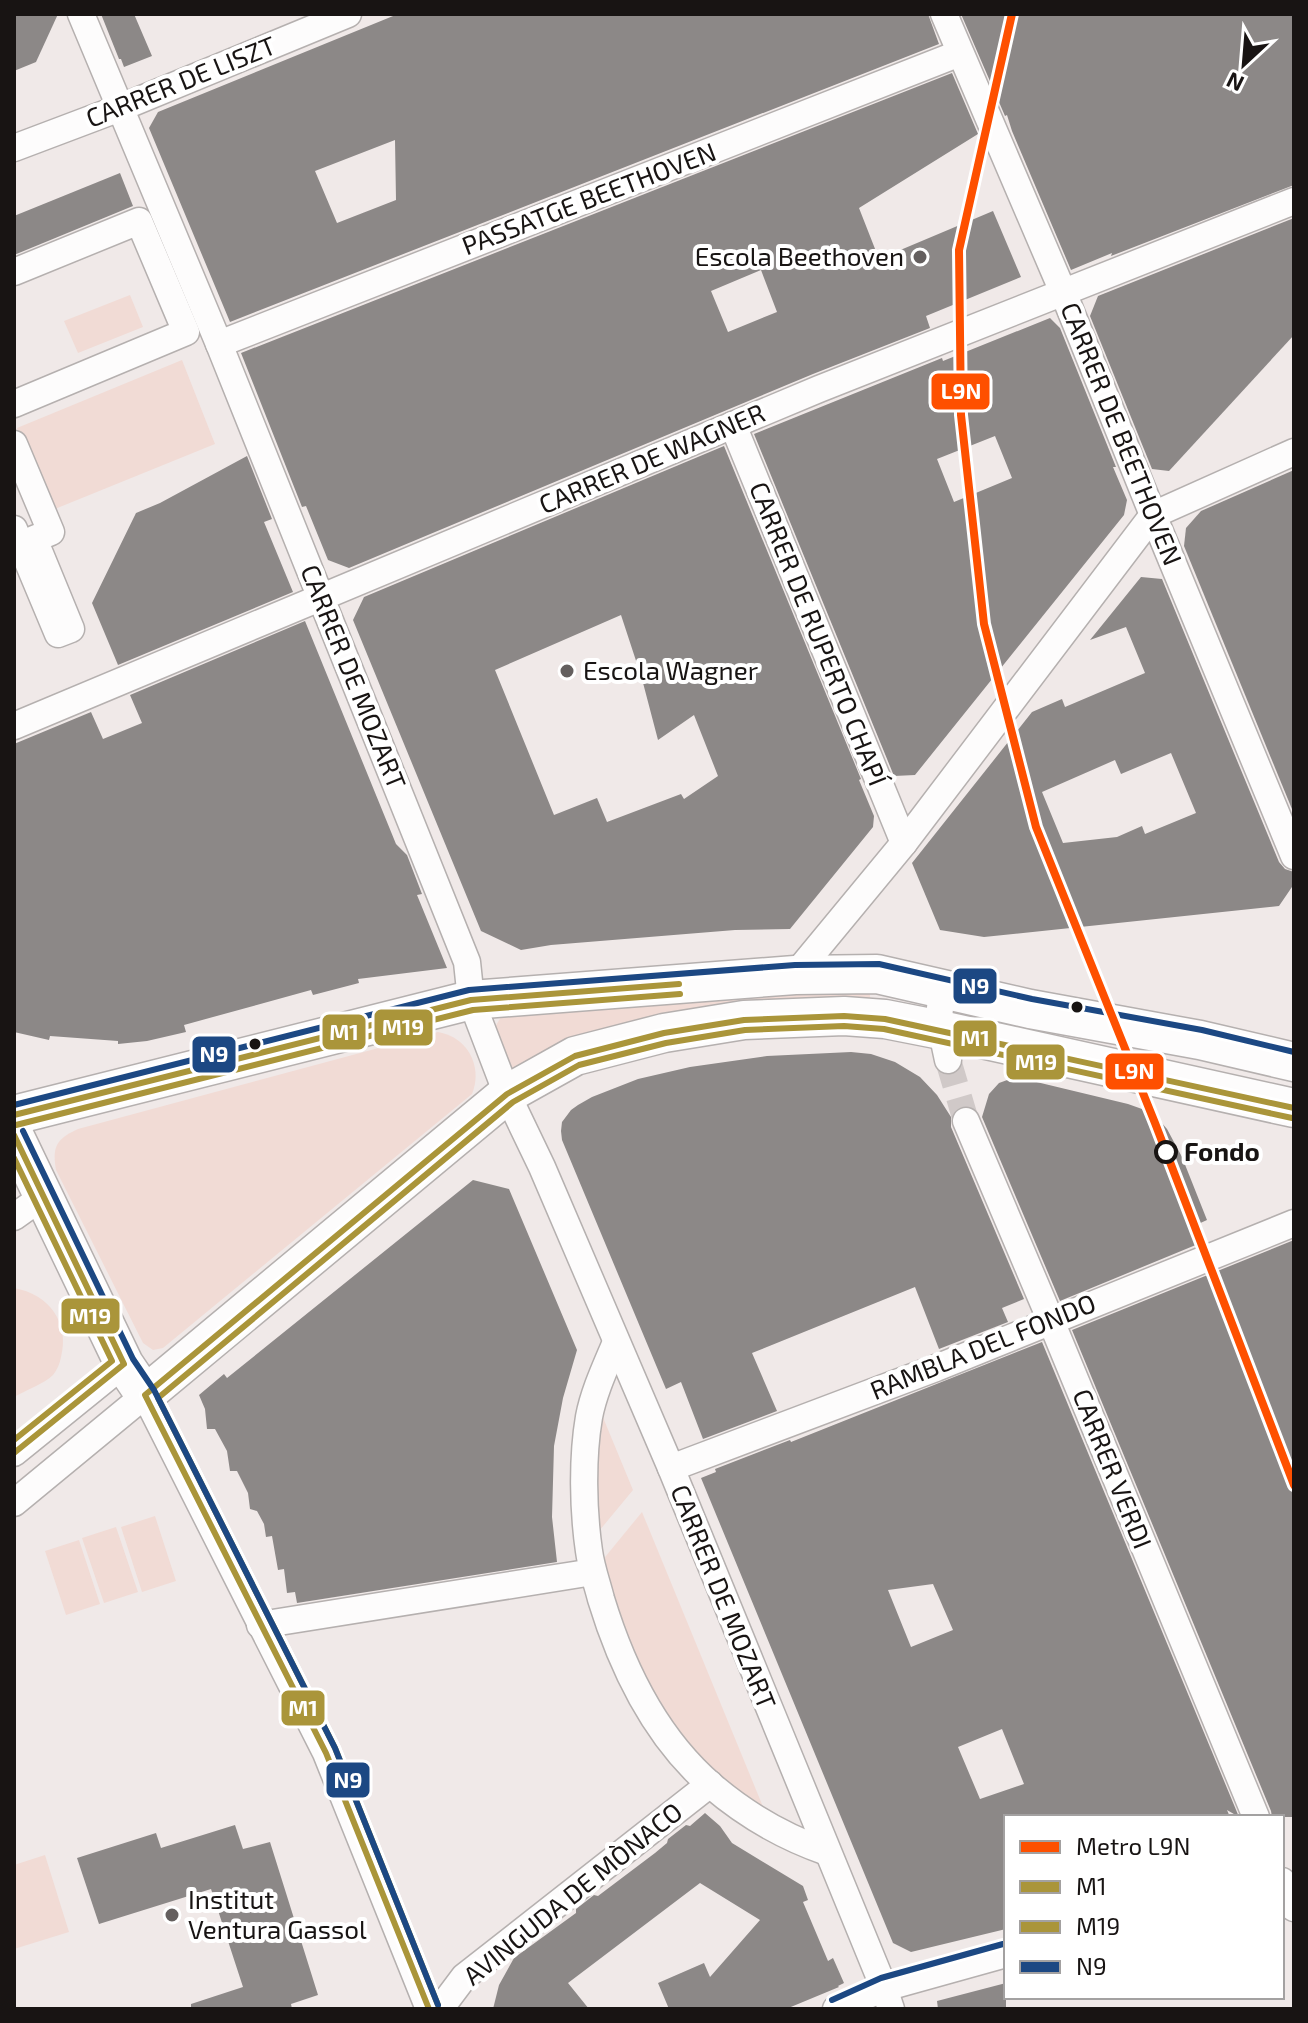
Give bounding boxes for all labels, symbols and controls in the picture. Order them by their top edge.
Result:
north arrow [1204,24,1284,104]
street label: CARRER DE LISZT [81,28,280,133]
text: N [1222,68,1248,98]
street label: PASSATGE BEETHOVEN [457,135,720,260]
place label: Escola Beethoven [695,240,904,271]
marker: Escola Beethoven [911,248,929,266]
street label: CARRER DE BEETHOVEN [1055,297,1189,569]
line badge: L9N [930,372,991,411]
text: L9N [941,377,981,403]
street label: CARRER DE WAGNER [534,396,769,519]
street label: CARRER DE RUPERTO CHAPÍ [744,477,895,791]
street label: CARRER DE MOZART [295,560,414,793]
place label: Escola Wagner [583,654,758,685]
marker: Escola Wagner [558,662,576,680]
line badge: N9 [952,967,998,1005]
text: N9 [961,972,989,998]
unlabelled marker [1069,999,1085,1015]
line badge: M19 [373,1008,434,1047]
line badge: M1 [321,1013,367,1051]
text: M19 [382,1013,424,1039]
text: M1 [329,1018,359,1044]
line badge: M1 [952,1019,998,1058]
text: M1 [960,1024,990,1050]
line badge: N9 [191,1035,237,1074]
unlabelled marker [247,1036,263,1052]
text: N9 [200,1040,228,1066]
line badge: M19 [1005,1043,1066,1081]
text: M19 [1015,1048,1057,1074]
line badge: L9N [1104,1052,1165,1091]
text: L9N [1114,1057,1154,1083]
place label: Fondo [1184,1135,1260,1166]
marker: Fondo [1155,1141,1177,1163]
street label: RAMBLA DEL FONDO [865,1286,1100,1405]
line badge: M19 [60,1297,121,1335]
text: M19 [69,1302,111,1328]
street label: CARRER VERDI [1067,1384,1160,1553]
street label: CARRER DE MOZART [665,1480,784,1713]
line badge: M1 [280,1689,326,1727]
text: M1 [288,1694,318,1720]
line badge: N9 [325,1761,371,1799]
text: N9 [334,1766,362,1792]
street label: AVINGUDA DE MÒNACO [456,1795,688,1991]
legend [1004,1815,1284,1999]
text: Metro L9N [1076,1831,1190,1860]
text: M1 [1076,1871,1107,1900]
place label: Institut Ventura Gassol [188,1883,367,1944]
marker: Institut Ventura Gassol [163,1906,181,1924]
text: M19 [1076,1911,1120,1940]
text: N9 [1076,1951,1107,1980]

